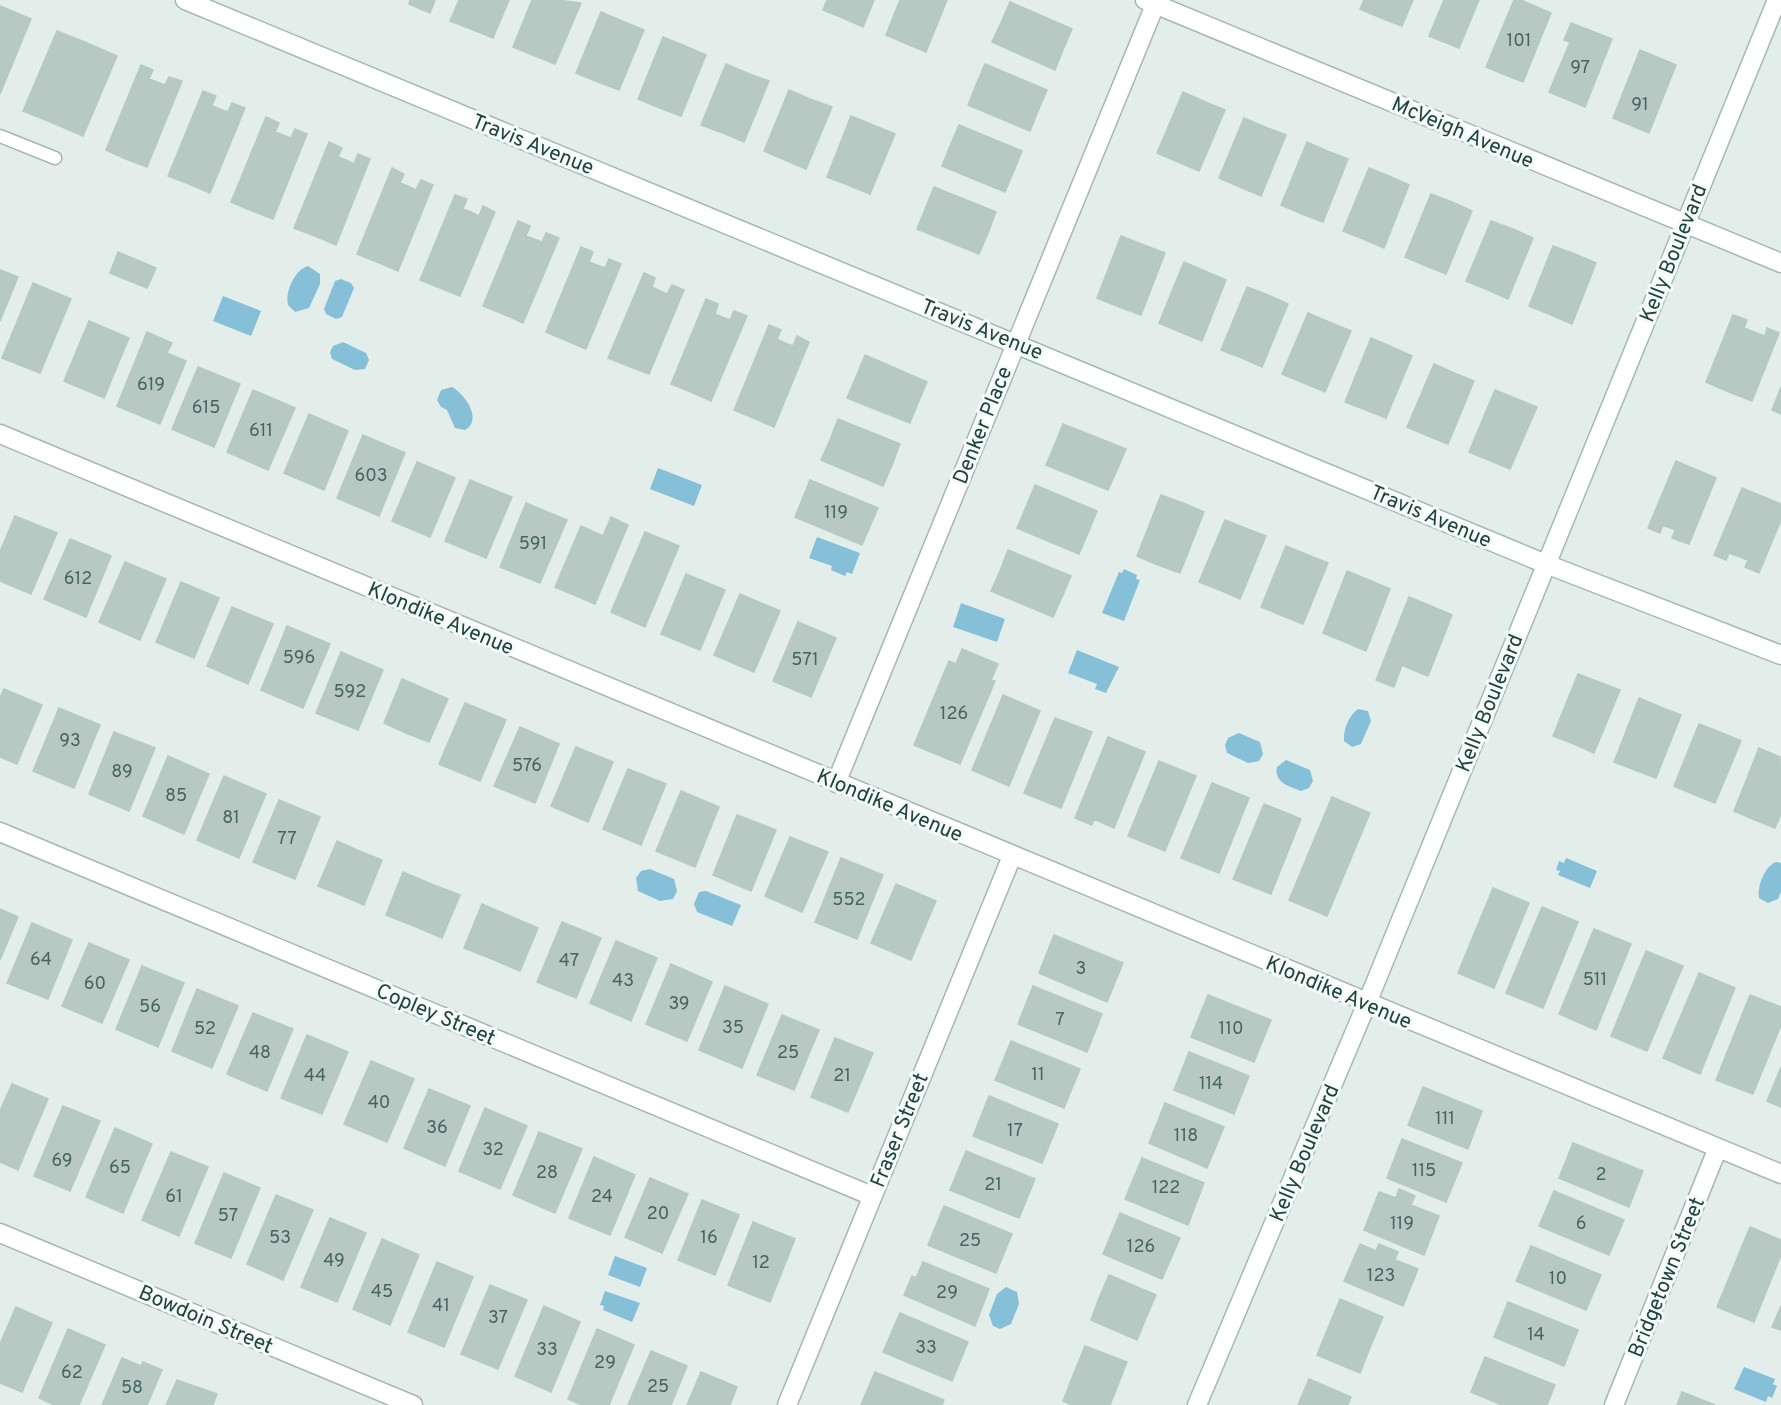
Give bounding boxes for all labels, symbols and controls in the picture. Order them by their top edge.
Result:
house number: 101 [1507,30,1531,53]
house number: 97 [1570,57,1590,80]
street label: McVeigh Avenue [1387,91,1538,175]
house number: 91 [1631,94,1649,117]
street label: Travis Avenue [467,109,597,182]
street label: Kelly Boulevard [1634,181,1714,327]
street label: Travis Avenue [916,294,1046,367]
street label: Denker Place [948,363,1019,488]
house number: 619 [137,374,165,397]
house number: 615 [192,397,220,420]
house number: 611 [249,420,273,443]
house number: 603 [354,465,388,488]
street label: Travis Avenue [1366,480,1495,555]
house number: 119 [824,502,848,525]
house number: 591 [519,533,547,556]
house number: 612 [64,568,92,591]
street label: Klondike Avenue [363,576,518,662]
street label: Kelly Boulevard [1450,631,1530,777]
house number: 596 [283,647,315,670]
house number: 571 [791,649,819,672]
house number: 592 [334,681,366,704]
house number: 126 [940,703,968,726]
house number: 93 [59,730,81,753]
house number: 576 [512,755,542,778]
house number: 89 [111,761,133,784]
street label: Klondike Avenue [812,763,967,849]
house number: 85 [165,785,187,808]
house number: 81 [222,807,240,830]
house number: 77 [277,828,297,851]
house number: 552 [832,889,866,912]
house number: 64 [30,949,52,972]
house number: 47 [559,950,579,973]
street label: Klondike Avenue [1261,950,1416,1036]
house number: 3 [1076,958,1086,981]
house number: 511 [1583,969,1607,992]
house number: 43 [612,970,634,993]
house number: 60 [84,973,106,996]
street label: Copley Street [371,978,499,1053]
house number: 39 [668,993,690,1016]
house number: 56 [139,996,161,1019]
house number: 7 [1055,1009,1065,1032]
house number: 35 [722,1017,744,1040]
house number: 52 [194,1018,216,1041]
house number: 110 [1219,1018,1243,1041]
house number: 48 [249,1042,271,1065]
house number: 25 [777,1042,799,1065]
house number: 11 [1031,1064,1045,1087]
house number: 44 [304,1065,326,1088]
house number: 21 [833,1065,851,1088]
street label: Fraser Street [865,1069,936,1192]
house number: 114 [1199,1073,1223,1096]
street label: Kelly Boulevard [1264,1081,1346,1226]
house number: 40 [368,1092,390,1115]
house number: 111 [1435,1108,1455,1131]
house number: 36 [426,1117,448,1140]
house number: 17 [1007,1120,1023,1143]
house number: 118 [1174,1125,1198,1148]
house number: 32 [482,1139,504,1162]
house number: 69 [52,1150,72,1173]
house number: 65 [109,1157,131,1180]
house number: 115 [1412,1160,1436,1183]
house number: 28 [536,1162,558,1185]
house number: 2 [1595,1164,1607,1187]
house number: 21 [984,1174,1002,1197]
house number: 122 [1152,1177,1180,1200]
house number: 61 [165,1186,183,1209]
house number: 24 [591,1186,613,1209]
street label: Bridgetown Street [1623,1193,1712,1362]
house number: 20 [647,1203,669,1226]
house number: 57 [218,1205,238,1228]
house number: 119 [1390,1213,1414,1236]
house number: 6 [1576,1213,1586,1236]
house number: 53 [269,1227,291,1250]
house number: 16 [700,1227,718,1250]
house number: 25 [959,1230,981,1253]
house number: 126 [1127,1236,1155,1259]
house number: 49 [323,1250,345,1273]
house number: 12 [752,1252,770,1275]
house number: 123 [1367,1265,1395,1288]
house number: 10 [1549,1268,1567,1291]
street label: Bowdoin Street [134,1280,277,1361]
house number: 45 [371,1281,393,1304]
house number: 29 [936,1282,958,1305]
house number: 41 [432,1295,450,1318]
house number: 37 [488,1307,508,1330]
house number: 14 [1527,1324,1545,1347]
house number: 33 [915,1337,937,1360]
house number: 33 [536,1339,558,1362]
house number: 29 [594,1352,616,1375]
house number: 62 [61,1362,83,1385]
house number: 25 [647,1376,669,1399]
house number: 58 [121,1377,143,1400]

